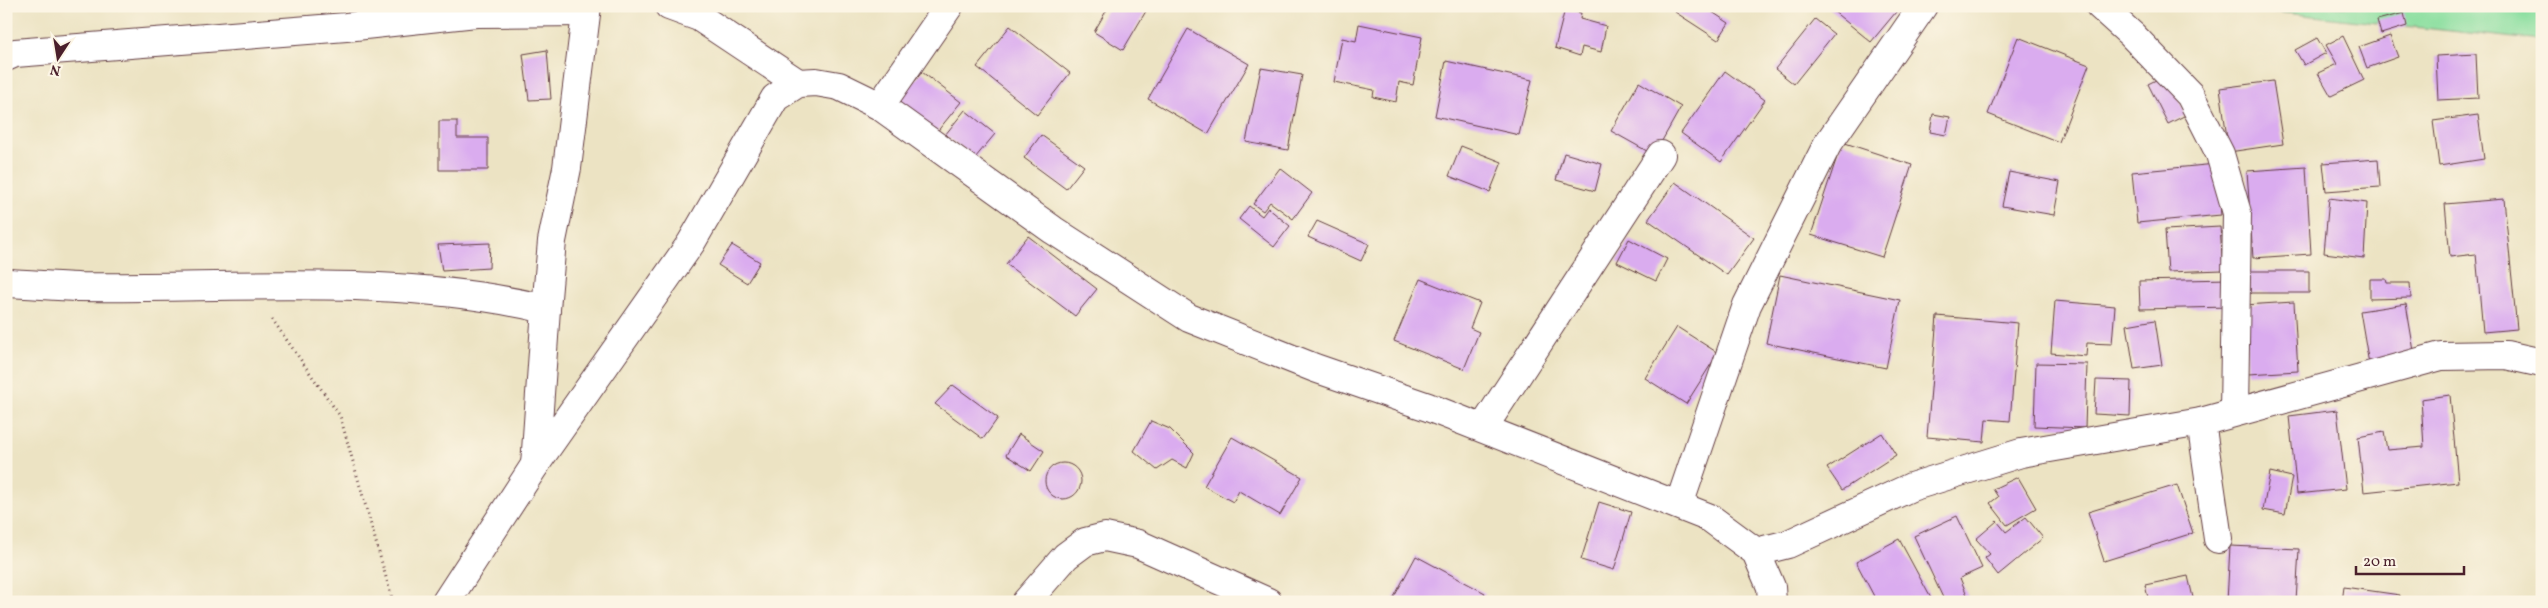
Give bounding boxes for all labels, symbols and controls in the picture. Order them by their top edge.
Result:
north arrow [32,32,82,82]
text: N [49,59,63,80]
scale bar [2356,543,2463,575]
text: 20 m [2363,552,2396,573]

